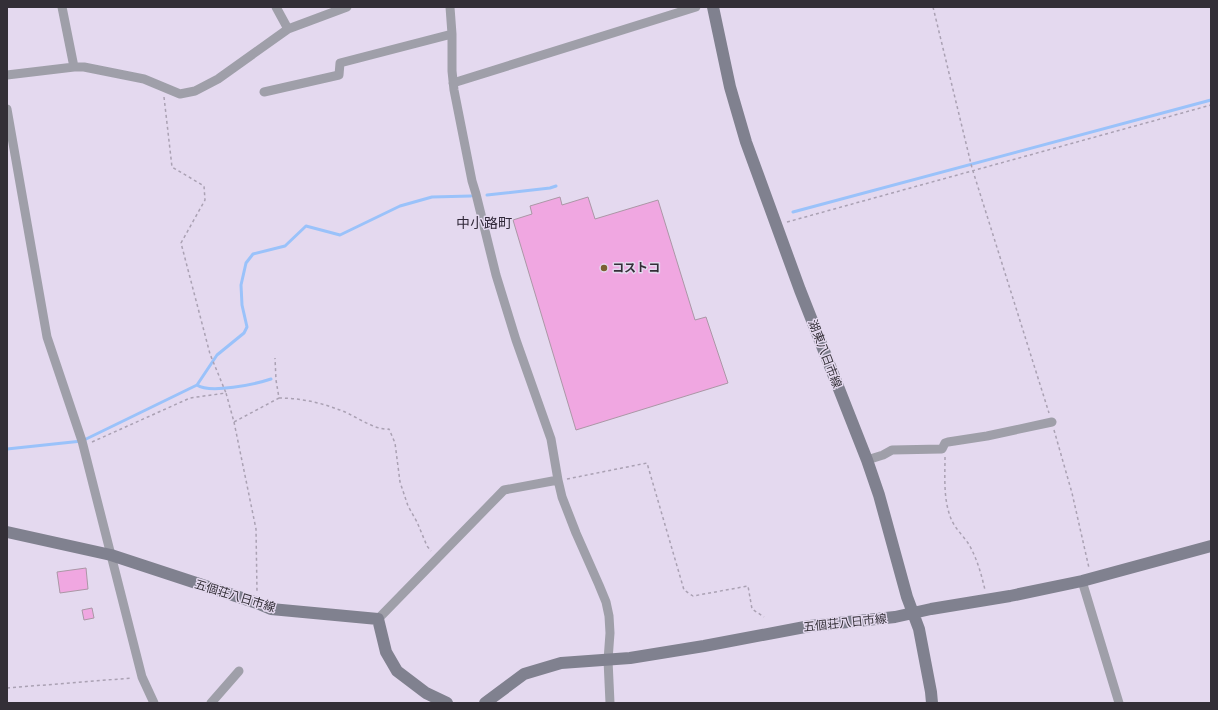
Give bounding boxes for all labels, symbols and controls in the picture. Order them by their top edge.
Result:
district label: 中小路町 [456,215,512,231]
place label: コストコ [612,261,660,274]
marker: コストコ [599,263,609,273]
street label: 湖東八日市線 [806,318,844,390]
street label: 五個荘八日市線 [193,577,277,614]
street label: 五個荘八日市線 [802,612,887,633]

